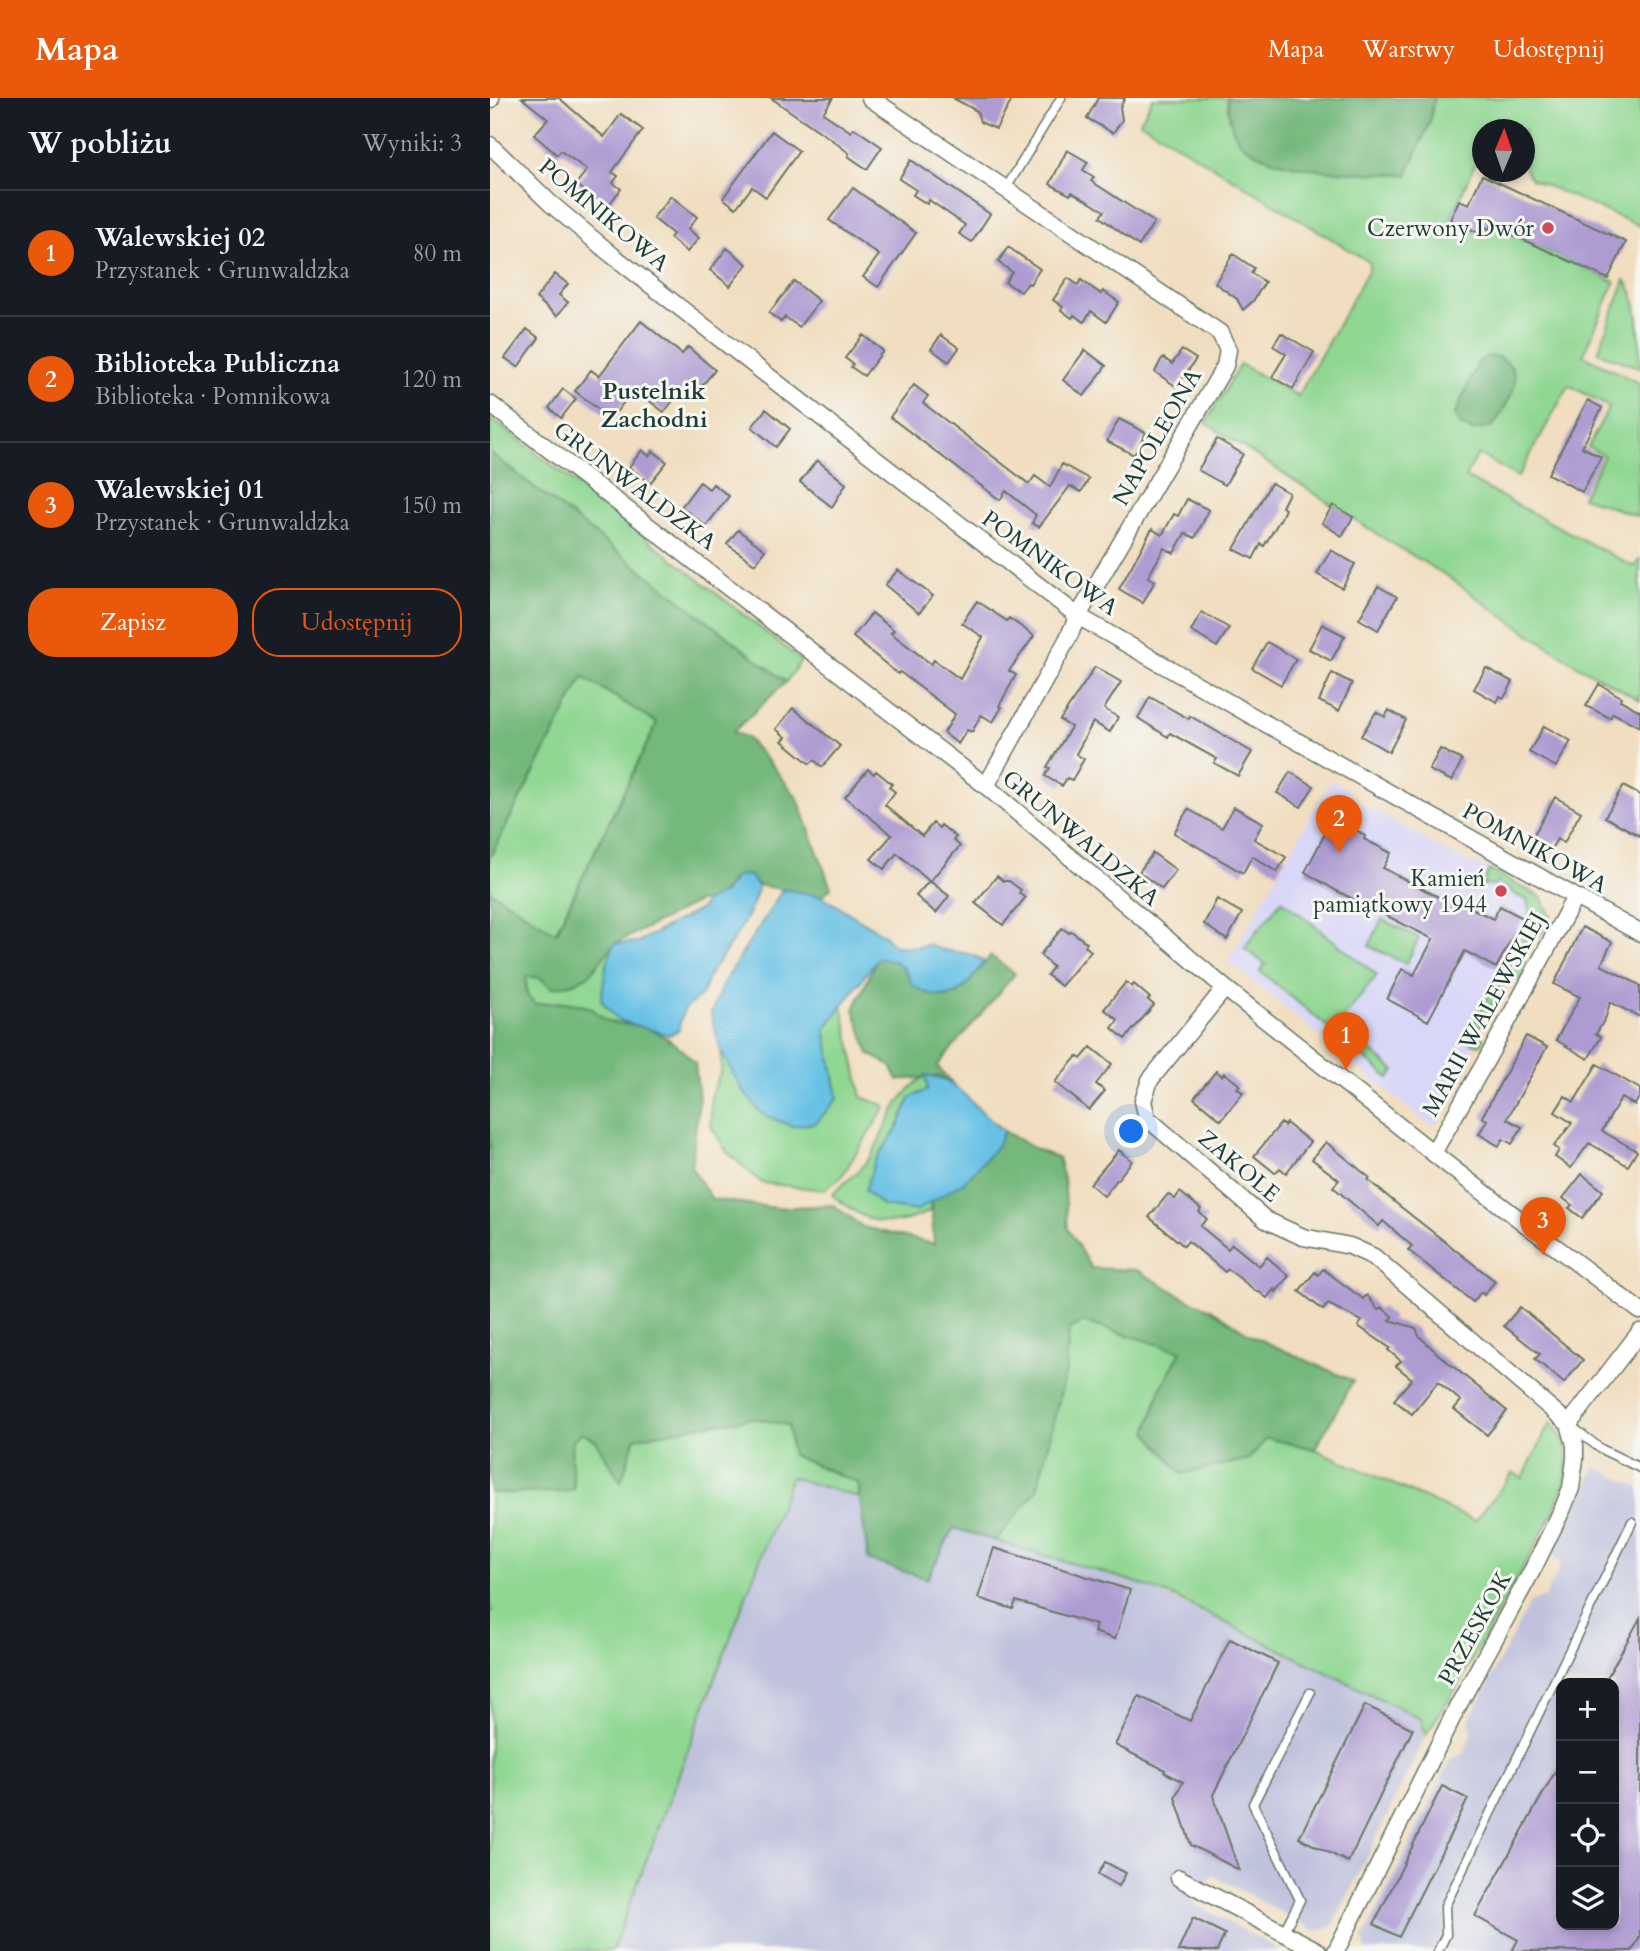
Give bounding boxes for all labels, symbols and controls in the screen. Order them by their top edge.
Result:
text: Mapa [35,27,119,72]
text: Mapa [1268,33,1324,66]
text: Warstwy [1362,33,1455,66]
text: Udostępnij [1493,33,1605,66]
north arrow [1472,119,1535,182]
text: W pobliżu [28,123,172,164]
text: Wyniki: 3 [362,128,462,159]
street label: POMNIKOWA [532,151,676,279]
place label: Czerwony Dwór [1367,213,1535,244]
text: Walewskiej 02 [95,220,265,255]
marker: Czerwony Dwór [1540,220,1556,236]
text: 1 [45,238,57,269]
text: 80 m [413,238,462,269]
text: Przystanek · Grunwaldzka [95,255,350,286]
text: Biblioteka Publiczna [95,346,340,381]
street label: NAPOLEONA [1105,362,1209,511]
text: 2 [45,364,57,395]
text: 120 m [401,364,462,395]
district label: Pustelnik Zachodni [600,375,708,436]
text: Biblioteka · Pomnikowa [95,381,331,412]
street label: GRUNWALDZKA [547,414,723,558]
text: Walewskiej 01 [95,472,265,507]
text: 3 [45,490,57,521]
text: 150 m [401,490,462,521]
street label: POMNIKOWA [976,503,1125,623]
text: Przystanek · Grunwaldzka [95,507,350,538]
button: Zapisz [28,588,238,657]
button: Udostępnij [252,588,462,657]
street label: GRUNWALDZKA [996,763,1167,914]
pin: 2 [1316,795,1362,853]
street label: POMNIKOWA [1457,795,1614,901]
place label: Kamień pamiątkowy 1944 [1313,863,1487,920]
marker: Kamień pamiątkowy 1944 [1493,883,1509,899]
street label: MARII WALEWSKIEJ [1415,906,1553,1122]
pin: 1 [1323,1012,1369,1070]
your location [1114,1114,1148,1148]
street label: ZAKOLE [1192,1123,1286,1209]
pin: 3 [1520,1197,1566,1255]
street label: PRZESKOK [1431,1565,1519,1691]
map controls [1556,1678,1619,1930]
button: + [1556,1678,1619,1741]
button: − [1556,1741,1619,1804]
button: locate [1556,1804,1619,1867]
button: layers [1556,1867,1619,1930]

